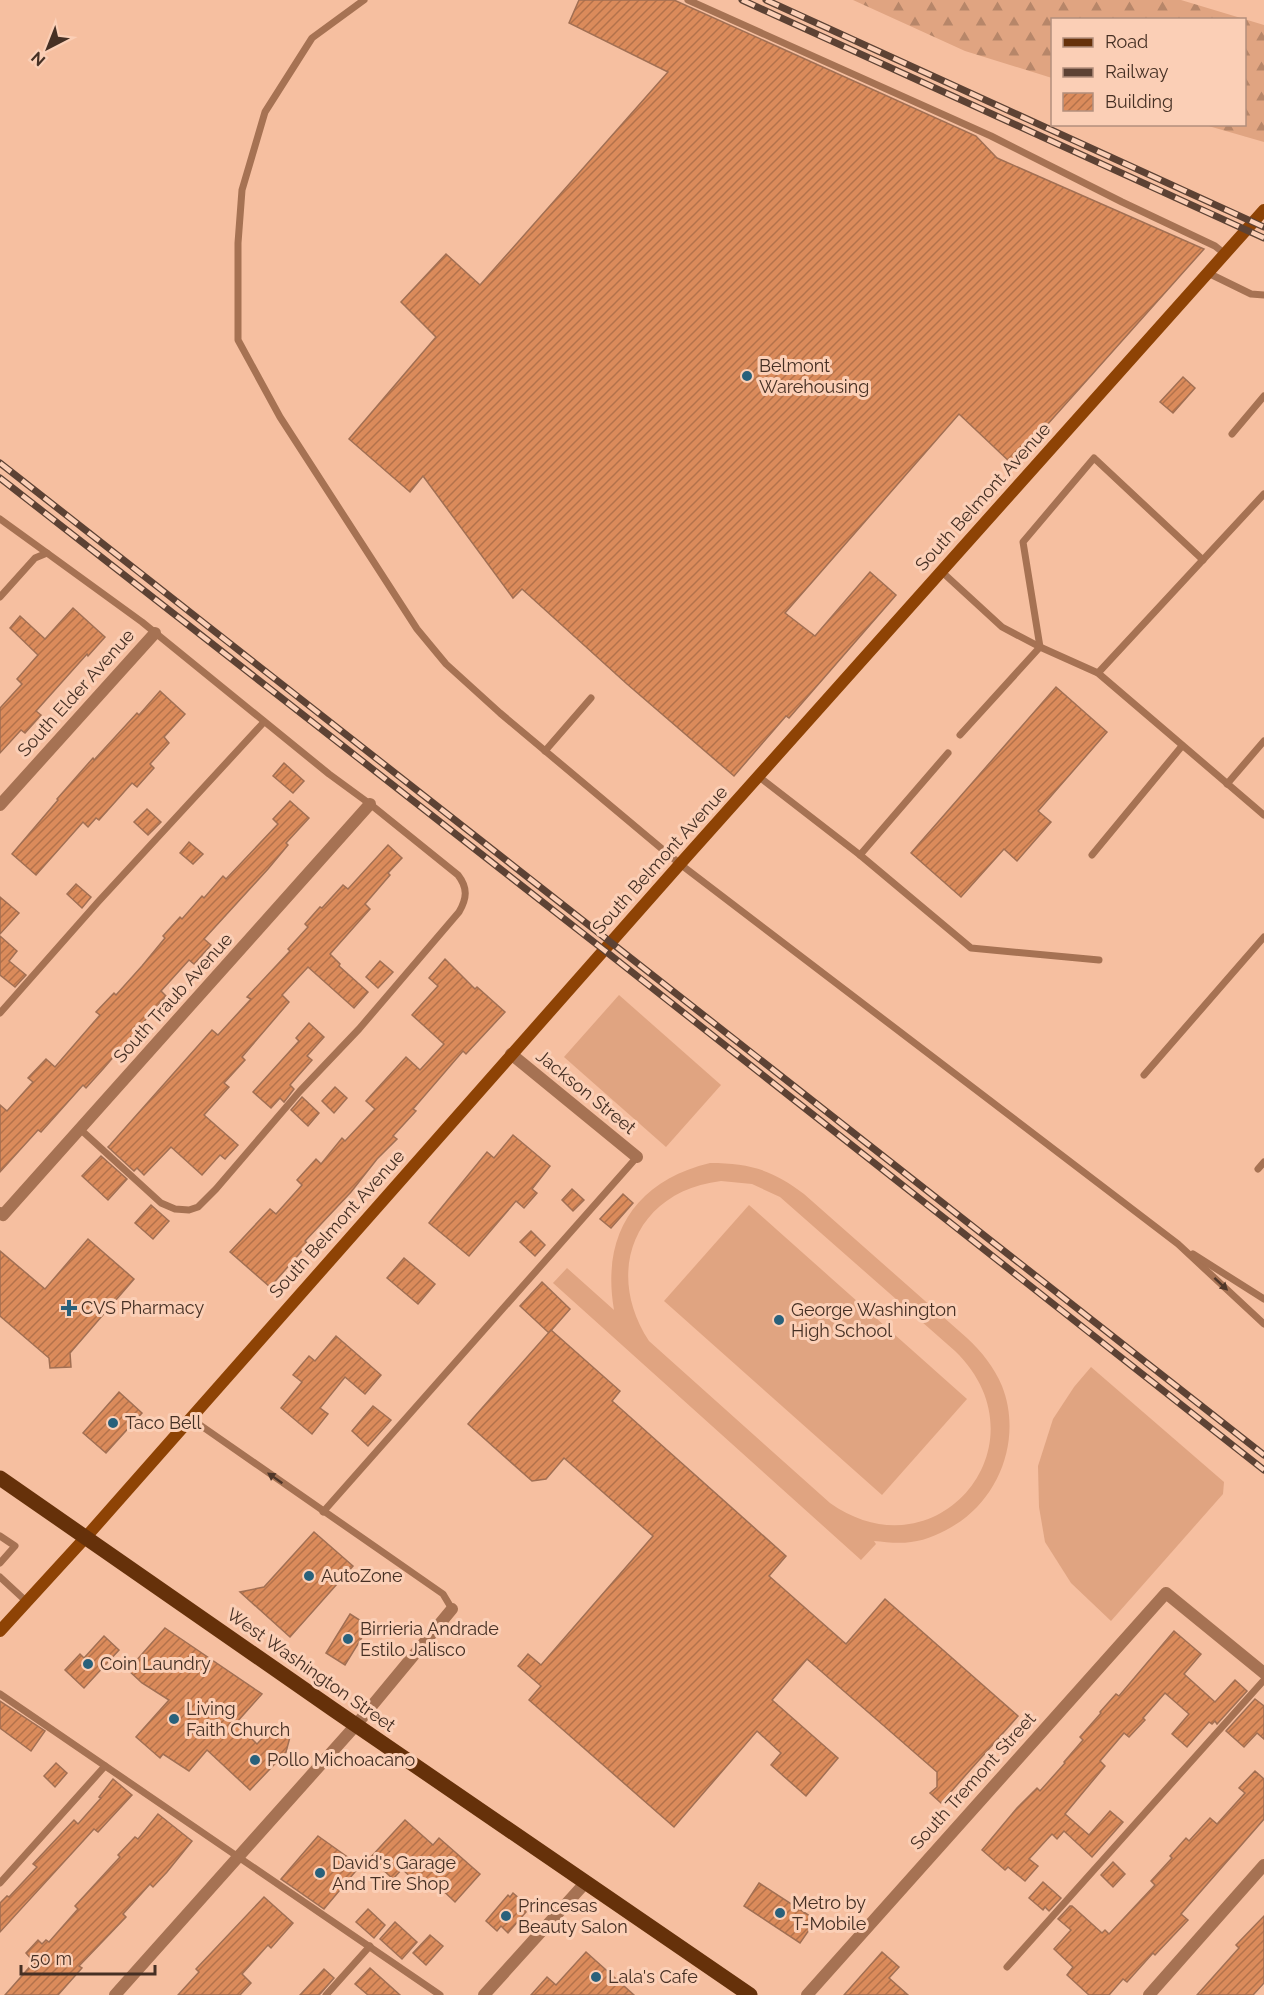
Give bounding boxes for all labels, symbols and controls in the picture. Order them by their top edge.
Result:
north arrow [18,18,78,78]
legend [1051,18,1246,126]
text: Road [1105,31,1148,52]
text: N [27,48,49,70]
text: Railway [1105,61,1169,82]
text: Building [1105,91,1173,112]
place label: Belmont Warehousing [759,355,869,397]
marker: Belmont Warehousing [740,369,754,383]
street label: South Belmont Avenue [911,418,1055,575]
street label: South Elder Avenue [13,624,139,761]
street label: South Belmont Avenue [588,781,732,938]
street label: South Traub Avenue [109,928,237,1067]
street label: Jackson Street [532,1045,640,1138]
street label: South Belmont Avenue [265,1145,409,1302]
one-way arrow [1213,1277,1228,1290]
place label: CVS Pharmacy [81,1297,204,1318]
place label: George Washington High School [791,1299,956,1341]
marker: CVS Pharmacy [62,1301,76,1315]
marker: George Washington High School [772,1313,786,1327]
place label: Taco Bell [125,1412,201,1433]
marker: Taco Bell [106,1416,120,1430]
one-way arrow [268,1472,284,1484]
place label: AutoZone [321,1565,403,1586]
marker: AutoZone [302,1569,316,1583]
street label: West Washington Street [223,1603,400,1736]
place label: Birrieria Andrade Estilo Jalisco [360,1618,499,1660]
marker: Birrieria Andrade Estilo Jalisco [341,1632,355,1646]
place label: Coin Laundry [100,1653,211,1674]
marker: Coin Laundry [81,1657,95,1671]
place label: Living Faith Church [186,1698,290,1740]
street label: South Tremont Street [906,1708,1040,1853]
marker: Living Faith Church [167,1712,181,1726]
place label: Pollo Michoacano [267,1749,416,1770]
marker: Pollo Michoacano [248,1753,262,1767]
place label: David's Garage And Tire Shop [332,1852,457,1894]
marker: David's Garage And Tire Shop [313,1866,327,1880]
place label: Metro by T-Mobile [792,1892,867,1934]
place label: Princesas Beauty Salon [518,1895,628,1937]
marker: Metro by T-Mobile [773,1906,787,1920]
marker: Princesas Beauty Salon [499,1909,513,1923]
scale bar [21,1938,154,1976]
text: 50 m [30,1948,72,1969]
place label: Lala's Cafe [608,1966,698,1987]
marker: Lala's Cafe [589,1970,603,1984]

